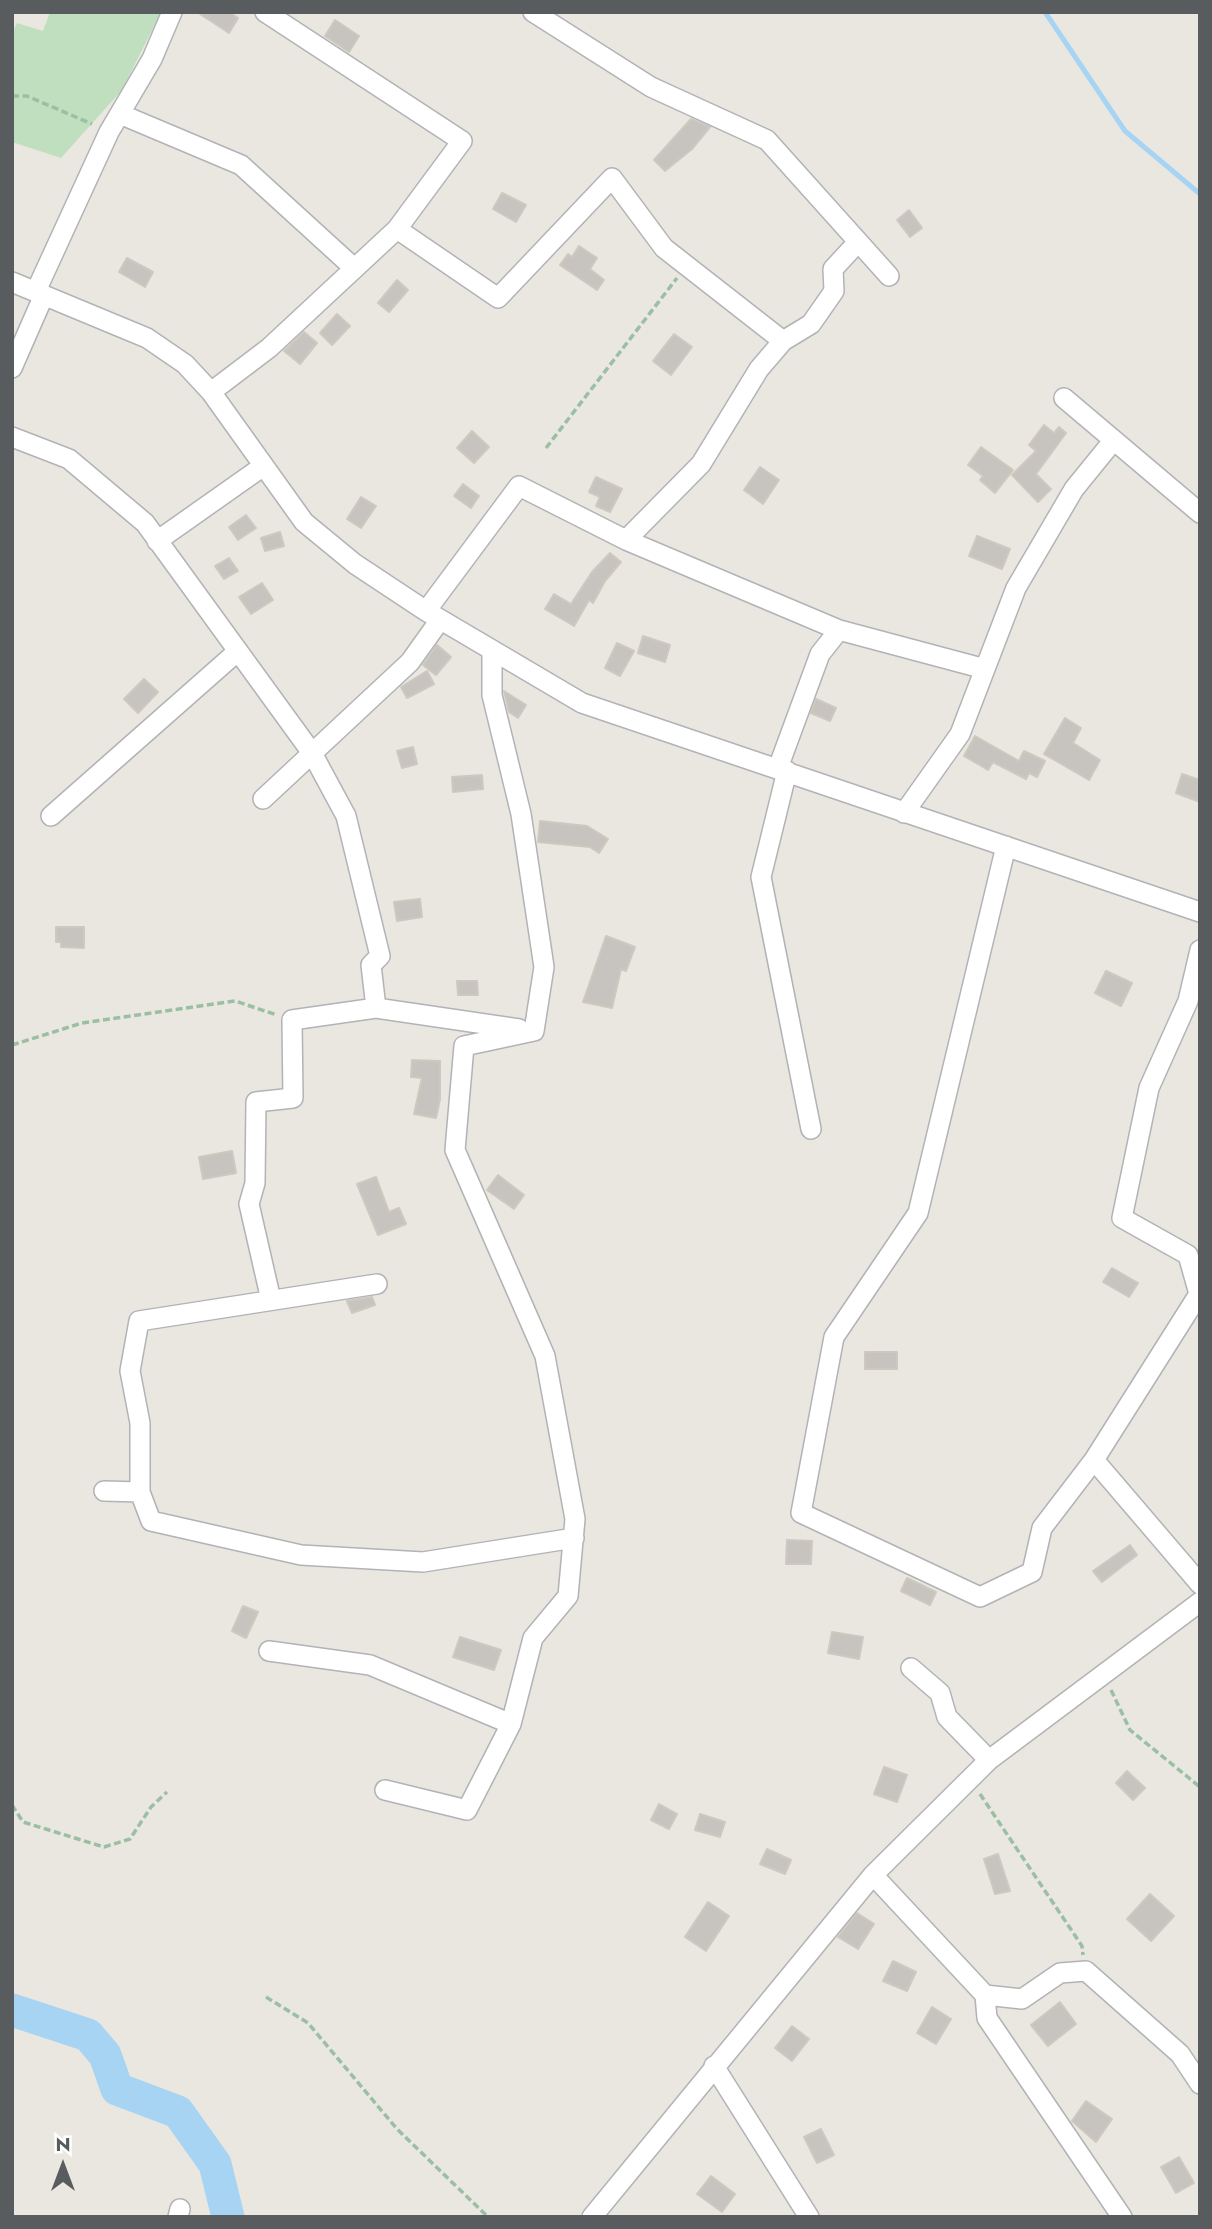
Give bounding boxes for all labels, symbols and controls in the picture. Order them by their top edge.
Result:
north arrow [28,2131,98,2201]
text: N [55,2131,71,2158]

